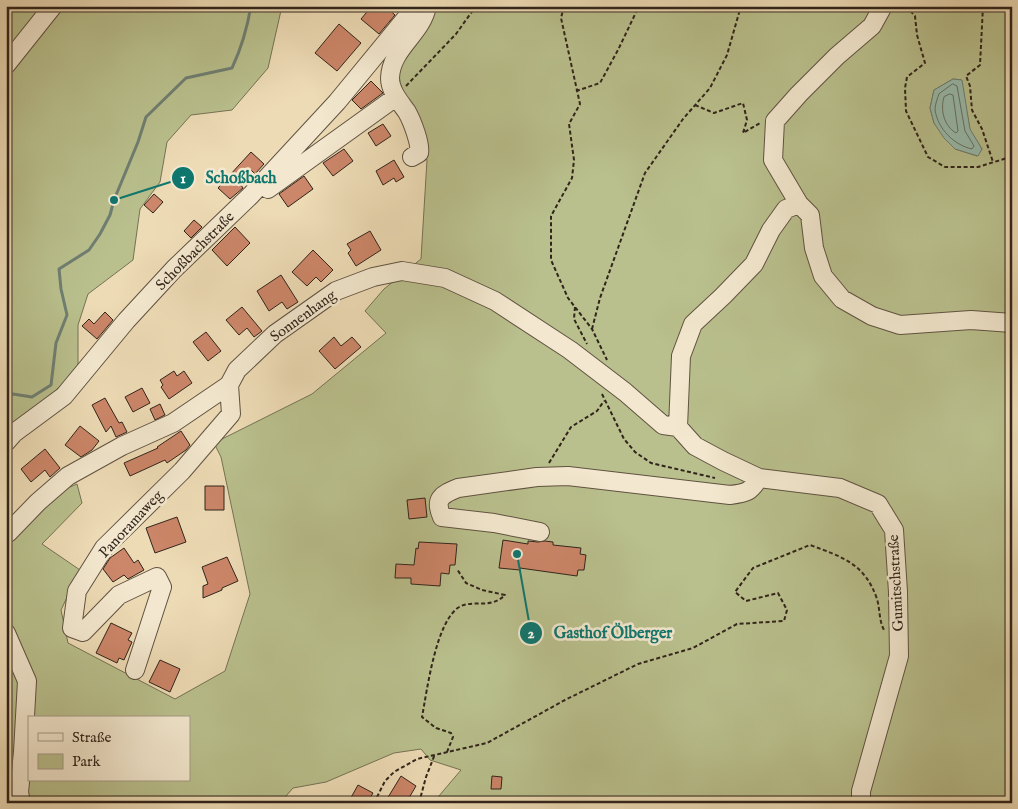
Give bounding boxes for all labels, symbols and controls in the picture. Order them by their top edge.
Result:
callout: Schoßbach [171,162,287,193]
text: 1 [180,169,186,188]
text: Schoßbach [205,169,277,189]
street label: Schoßbachstraße [152,207,239,294]
street label: Sonnenhang [266,285,340,346]
street label: Panoramaweg [95,486,168,562]
street label: Gumitschstraße [884,534,908,632]
callout: Gasthof Ölberger [519,617,682,648]
text: Gasthof Ölberger [554,622,672,644]
text: 2 [527,624,535,643]
legend [28,716,190,782]
text: Straße [72,728,112,747]
text: Park [72,752,102,771]

